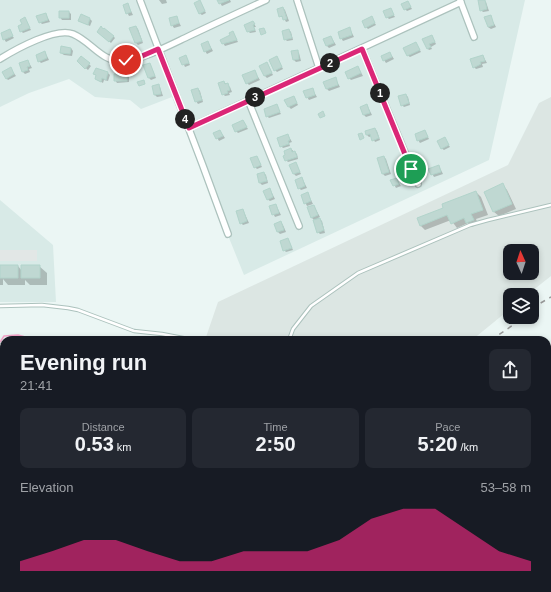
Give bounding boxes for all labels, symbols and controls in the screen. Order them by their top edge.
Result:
pin [109,43,143,77]
icon: check [115,49,137,71]
pin: 2 [320,53,340,73]
text: 2 [327,57,333,69]
pin: 1 [370,83,390,103]
pin: 3 [245,87,265,107]
text: 1 [377,87,383,99]
text: 3 [252,91,258,103]
pin: 4 [175,109,195,129]
text: 4 [182,113,188,125]
pin [394,152,428,186]
icon: arrive [400,158,422,180]
north arrow [503,244,539,280]
map controls [503,244,539,324]
button: layers [503,288,539,324]
button: share [489,349,531,391]
text: Evening run [20,350,147,375]
text: 21:41 [20,378,53,393]
text: Distance [82,421,125,433]
text: Time [263,421,288,433]
text: Pace [435,421,460,433]
text: 0.53 [75,433,114,455]
text: 2:50 [255,433,296,455]
text: 5:20 [417,433,457,455]
text: km [114,441,132,453]
text: /km [457,441,478,453]
text: Elevation [20,480,73,495]
text: 53–58 m [480,480,531,495]

